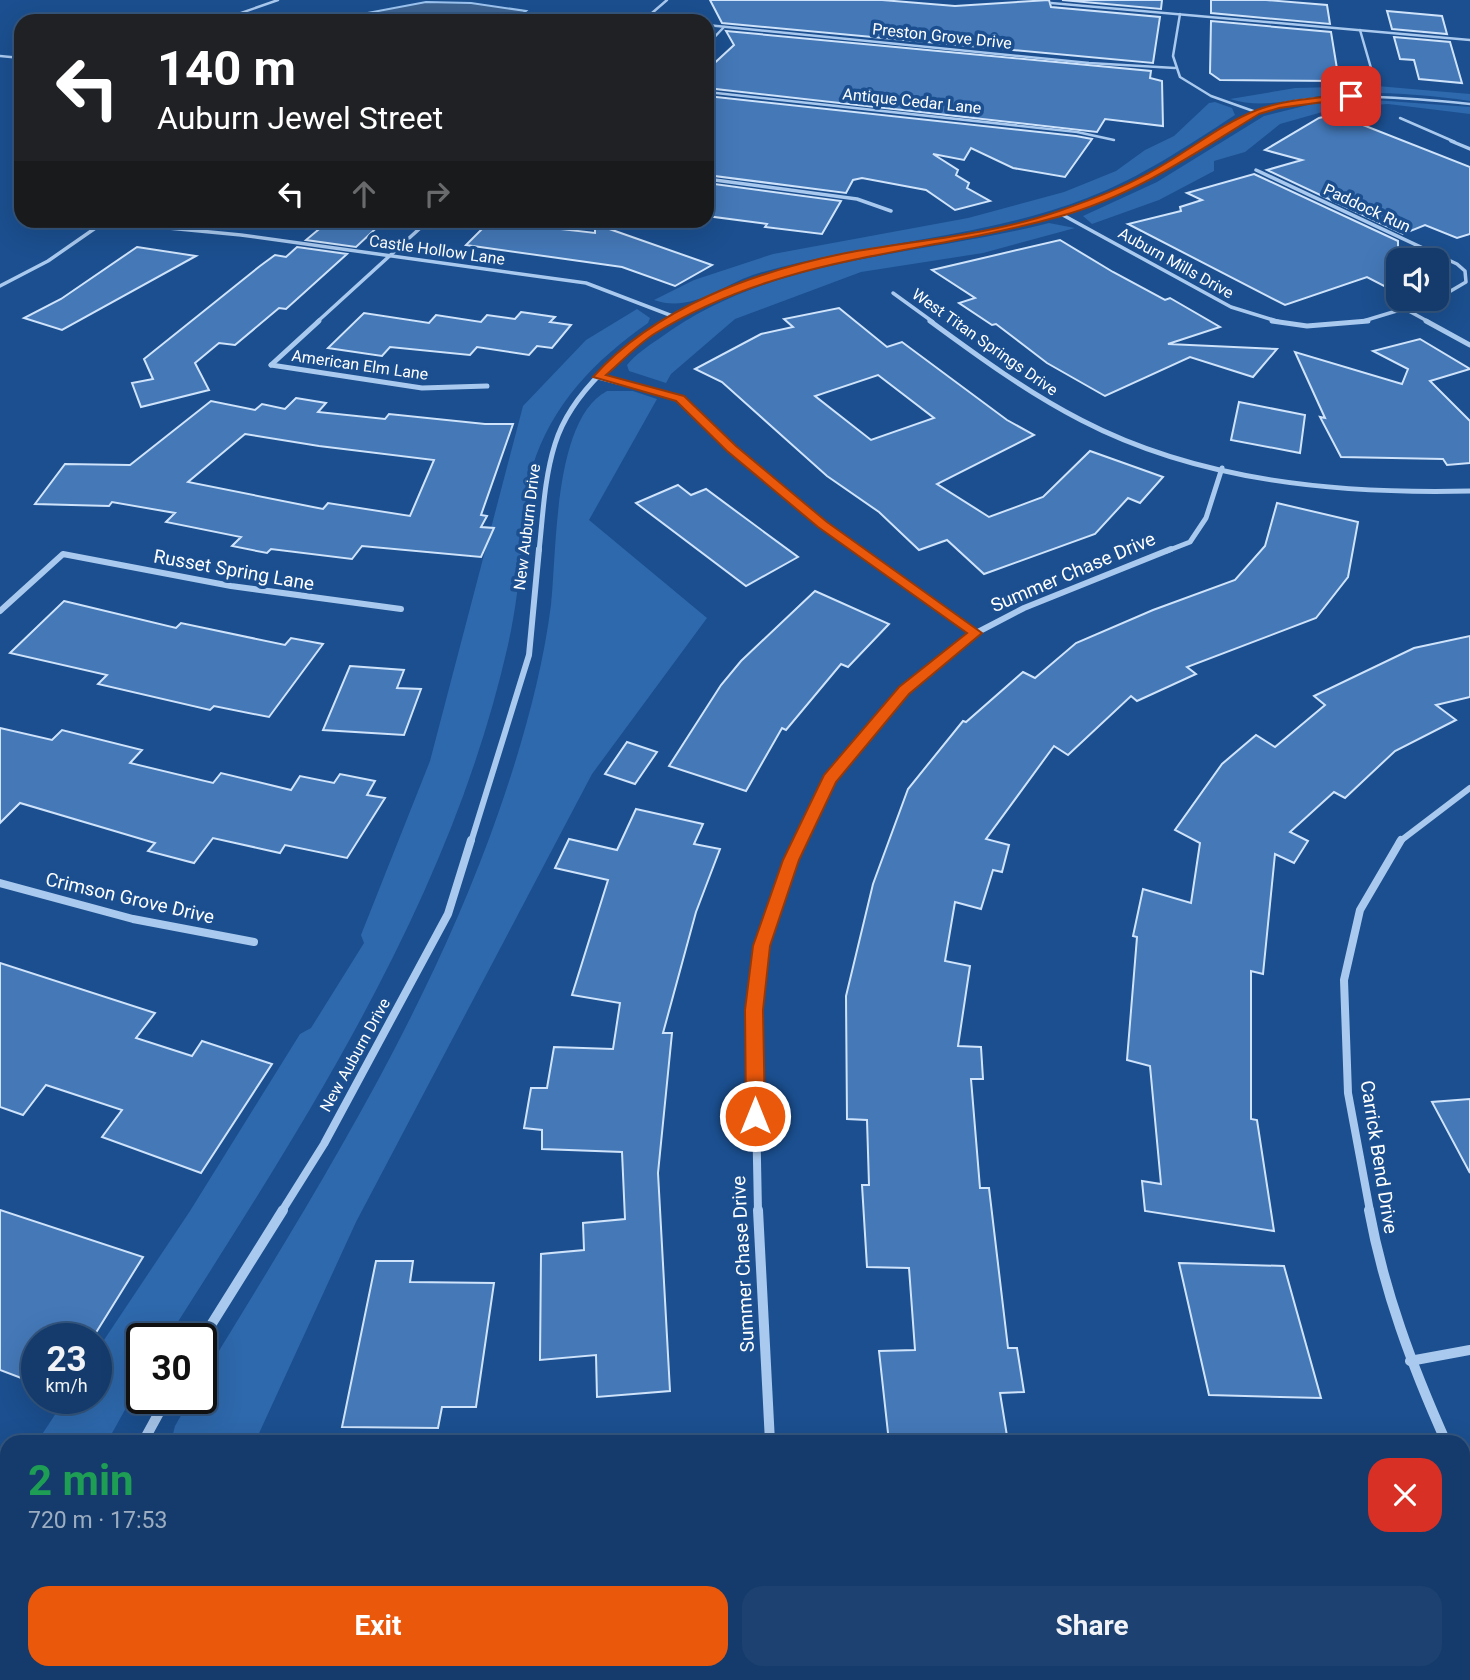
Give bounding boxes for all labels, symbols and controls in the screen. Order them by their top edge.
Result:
street label: Preston Grove Drive [871,19,1013,53]
text: 140 m [157,40,296,97]
icon: left [42,42,133,133]
pin [1321,66,1381,126]
icon: arrive [1332,77,1370,115]
street label: Antique Cedar Lane [842,84,982,118]
text: Auburn Jewel Street [157,99,443,137]
icon: left [272,175,310,213]
icon: ahead [345,175,383,213]
icon: right [418,175,456,213]
street label: Paddock Run [1320,180,1414,236]
street label: Auburn Mills Drive [1115,223,1237,303]
street label: Castle Hollow Lane [368,231,506,269]
map controls [1386,248,1449,311]
button: sound [1386,248,1449,311]
street label: West Titan Springs Drive [908,284,1062,400]
street label: American Elm Lane [290,346,430,384]
street label: New Auburn Drive [510,463,544,591]
street label: Summer Chase Drive [987,527,1159,617]
street label: Russet Spring Lane [152,545,316,595]
street label: Crimson Grove Drive [43,867,217,929]
street label: New Auburn Drive [316,995,394,1115]
position arrow [718,1079,792,1153]
street label: Carrick Bend Drive [1356,1079,1402,1235]
street label: Summer Chase Drive [727,1175,759,1353]
speed limit sign: 30 [126,1323,217,1414]
text: 23 [46,1339,87,1380]
text: km/h [45,1375,88,1396]
text: 2 min [28,1456,134,1505]
button: close [1368,1458,1442,1532]
text: 720 m · 17:53 [28,1507,167,1534]
button: Exit [28,1586,728,1666]
button: Share [742,1586,1442,1666]

